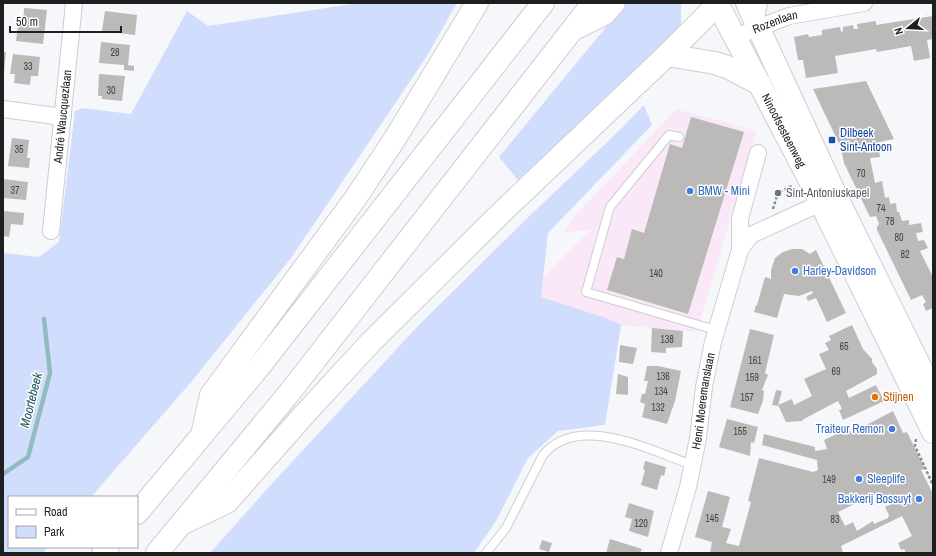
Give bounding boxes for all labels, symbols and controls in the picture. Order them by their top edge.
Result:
street label: Rozenlaan [750,7,799,37]
scale bar [10,8,121,34]
north arrow [888,8,928,48]
text: 50 m [16,14,38,30]
text: N [891,26,906,36]
house number: 28 [110,46,120,59]
house number: 33 [23,60,33,73]
street label: André Waucquezlaan [50,69,75,165]
house number: 30 [106,84,116,97]
street label: Ninoofsesteenweg [758,91,810,171]
place label: Dilbeek Sint-Antoon [840,125,892,155]
marker: Dilbeek Sint-Antoon [827,135,837,145]
house number: 35 [14,143,24,156]
house number: 70 [856,167,866,180]
place label: BMW - Mini [698,183,750,199]
house number: 37 [10,184,20,197]
place label: Sint-Antoniuskapel [786,185,869,201]
marker: BMW - Mini [685,186,695,196]
marker: Sint-Antoniuskapel [773,188,783,198]
house number: 74 [876,202,886,215]
house number: 78 [885,215,895,228]
house number: 80 [894,231,904,244]
house number: 82 [900,248,910,261]
place label: Harley-Davidson [803,263,876,279]
marker: Harley-Davidson [790,266,800,276]
house number: 140 [649,267,663,280]
house number: 138 [660,333,674,346]
house number: 65 [839,340,849,353]
street label: Henri Moeremanslaan [688,351,719,451]
house number: 161 [748,354,762,367]
house number: 69 [831,365,841,378]
water label: Moortebeek [16,370,46,429]
house number: 136 [656,370,670,383]
house number: 159 [745,371,759,384]
house number: 134 [654,385,668,398]
place label: Stijnen [883,389,914,405]
house number: 157 [740,391,754,404]
marker: Stijnen [870,392,880,402]
house number: 132 [651,401,665,414]
place label: Traiteur Remon [815,421,884,437]
marker: Traiteur Remon [887,424,897,434]
house number: 155 [733,425,747,438]
place label: Sleeplife [867,471,905,487]
house number: 149 [822,473,836,486]
marker: Sleeplife [854,474,864,484]
place label: Bakkerij Bossuyt [838,491,911,507]
marker: Bakkerij Bossuyt [914,494,924,504]
legend [8,496,138,548]
text: Road [44,504,68,520]
house number: 145 [705,512,719,525]
house number: 83 [830,513,840,526]
house number: 120 [634,517,648,530]
text: Park [44,524,64,540]

